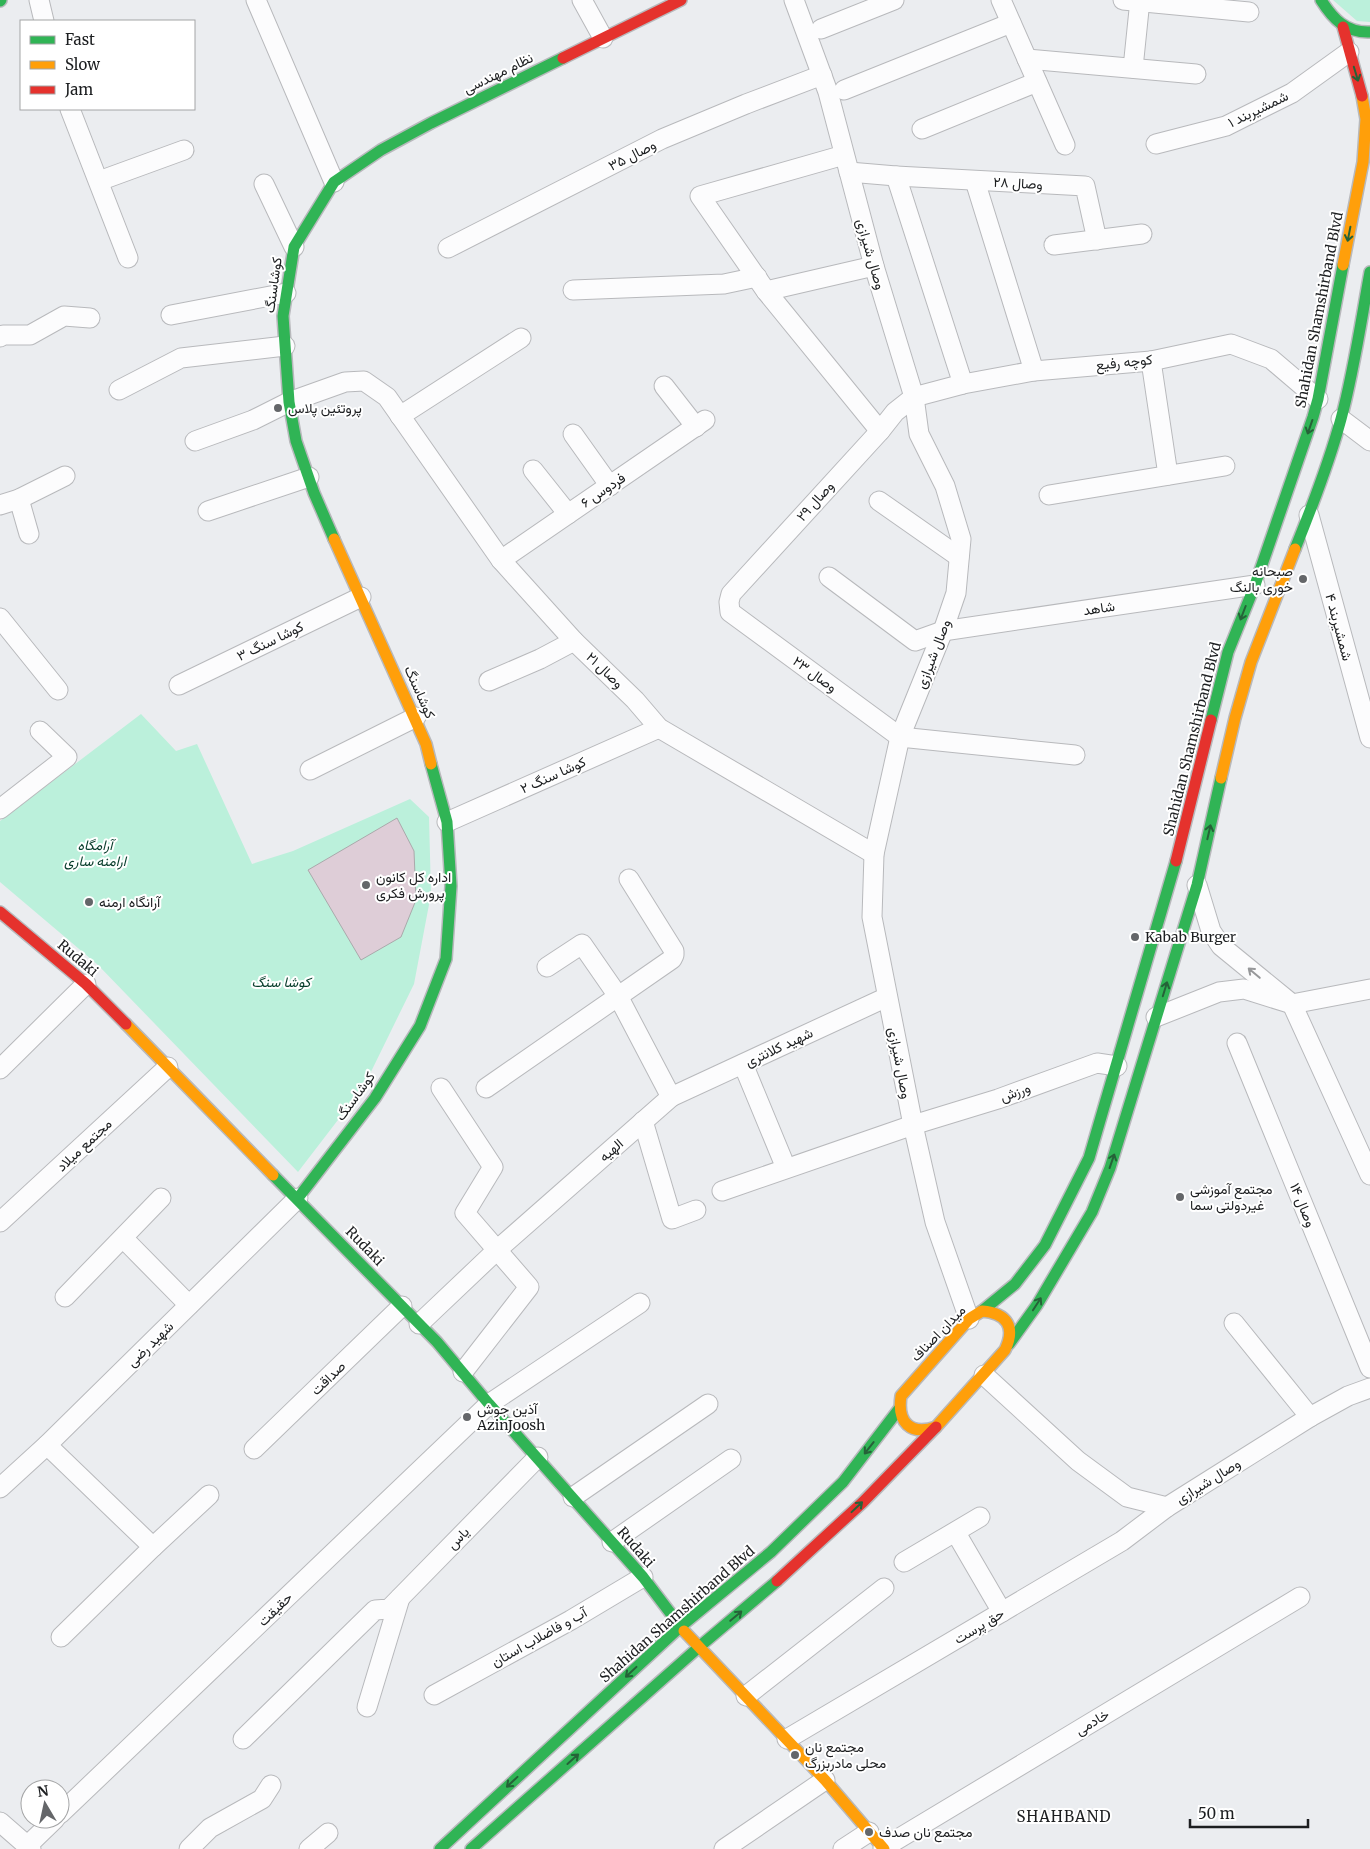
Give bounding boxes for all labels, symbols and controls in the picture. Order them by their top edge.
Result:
legend [20,20,195,110]
text: Fast [65,30,95,49]
street label: نظام مهندسی [460,48,536,98]
text: Slow [65,55,100,74]
one-way arrow [1351,65,1361,81]
text: Jam [64,80,93,99]
street label: شمشیربند ۱ [1225,87,1291,131]
street label: وصال ۳۵ [605,135,659,176]
street label: وصال ۲۸ [993,173,1043,194]
street label: Shahidan Shamshirband Blvd [1291,210,1347,410]
street label: وصال شیرازی [851,217,890,292]
one-way arrow [1344,225,1354,241]
street label: کوشاسنگ [260,256,286,314]
street label: کوچه رفیع [1095,350,1153,376]
place label: پروتئین پلاس [288,399,362,418]
marker: پروتئین پلاس [272,402,284,414]
one-way arrow [1305,419,1314,434]
street label: فردوس ۶ [577,468,629,512]
street label: وصال ۲۹ [792,477,838,526]
place label: صبحانه خوری بالنگ [1230,562,1293,596]
marker: صبحانه خوری بالنگ [1297,573,1309,585]
street label: شمشیربند ۴ [1321,591,1357,663]
street label: شاهد [1082,597,1116,619]
one-way arrow [1238,605,1248,620]
street label: کوشا سنگ ۳ [234,617,306,665]
street label: وصال شیرازی [912,617,955,692]
street label: Shahidan Shamshirband Blvd [1159,640,1225,838]
street label: وصال ۲۱ [582,648,628,693]
street label: وصال ۲۳ [789,652,841,697]
street label: کوشاسنگ [400,663,440,721]
street label: کوشا سنگ ۲ [517,753,589,797]
one-way arrow [1205,825,1214,841]
park label: آرامگاه ارامنه ساری [64,836,128,870]
place label: اداره کل کانون پرورش فکری [376,868,451,903]
marker: اداره کل کانون پرورش فکری [360,879,372,891]
place label: آرانگاه ارمنه [99,893,162,911]
marker: آرانگاه ارمنه [83,896,95,908]
place label: Kabab Burger [1145,928,1236,946]
marker: Kabab Burger [1129,931,1141,943]
street label: Rudaki [54,936,102,981]
one-way arrow [1248,968,1261,979]
park label: کوشا سنگ [251,973,313,991]
one-way arrow [1161,981,1171,997]
street label: شهید کلانتری [742,1023,816,1071]
street label: وصال شیرازی [883,1026,916,1101]
street label: کوشاسنگ [331,1068,379,1124]
street label: ورزش [997,1078,1033,1106]
street label: مجتمع میلاد [52,1115,117,1177]
street label: الهیه [595,1134,627,1166]
one-way arrow [1108,1153,1118,1169]
place label: مجتمع آموزشی غیردولتی سما [1190,1180,1273,1214]
street label: وصال ۱۴ [1285,1180,1320,1230]
marker: مجتمع آموزشی غیردولتی سما [1174,1191,1186,1203]
street label: Rudaki [342,1223,388,1270]
one-way arrow [1033,1298,1043,1312]
street label: میدان اصناف [907,1301,969,1365]
street label: شهید رضی [123,1317,177,1371]
street label: صداقت [307,1357,349,1399]
place label: آذین جوش AzinJoosh [476,1400,545,1434]
marker: آذین جوش AzinJoosh [461,1411,473,1423]
one-way arrow [864,1441,874,1455]
street label: وصال شیرازی [1172,1454,1244,1509]
one-way arrow [851,1501,863,1513]
street label: یاس [443,1523,473,1553]
street label: Rudaki [614,1523,659,1571]
street label: Shahidan Shamshirband Blvd [596,1541,759,1686]
street label: حقیقت [254,1588,296,1630]
street label: آب و فاضلاب استان [488,1602,592,1671]
street label: حق پرست [951,1604,1008,1649]
one-way arrow [729,1610,742,1621]
one-way arrow [625,1666,637,1678]
street label: خادمی [1072,1705,1112,1739]
place label: مجتمع نان محلی مادربزرگ [805,1738,886,1772]
marker: مجتمع نان محلی مادربزرگ [789,1749,801,1761]
one-way arrow [567,1753,580,1764]
one-way arrow [505,1776,518,1788]
north arrow [20,1779,70,1829]
text: N [36,1781,50,1801]
scale bar [1190,1796,1308,1828]
text: 50 m [1198,1804,1235,1823]
district label: SHAHBAND [1016,1807,1112,1826]
place label: مجتمع نان صدف [879,1823,973,1843]
marker: مجتمع نان صدف [863,1826,875,1838]

